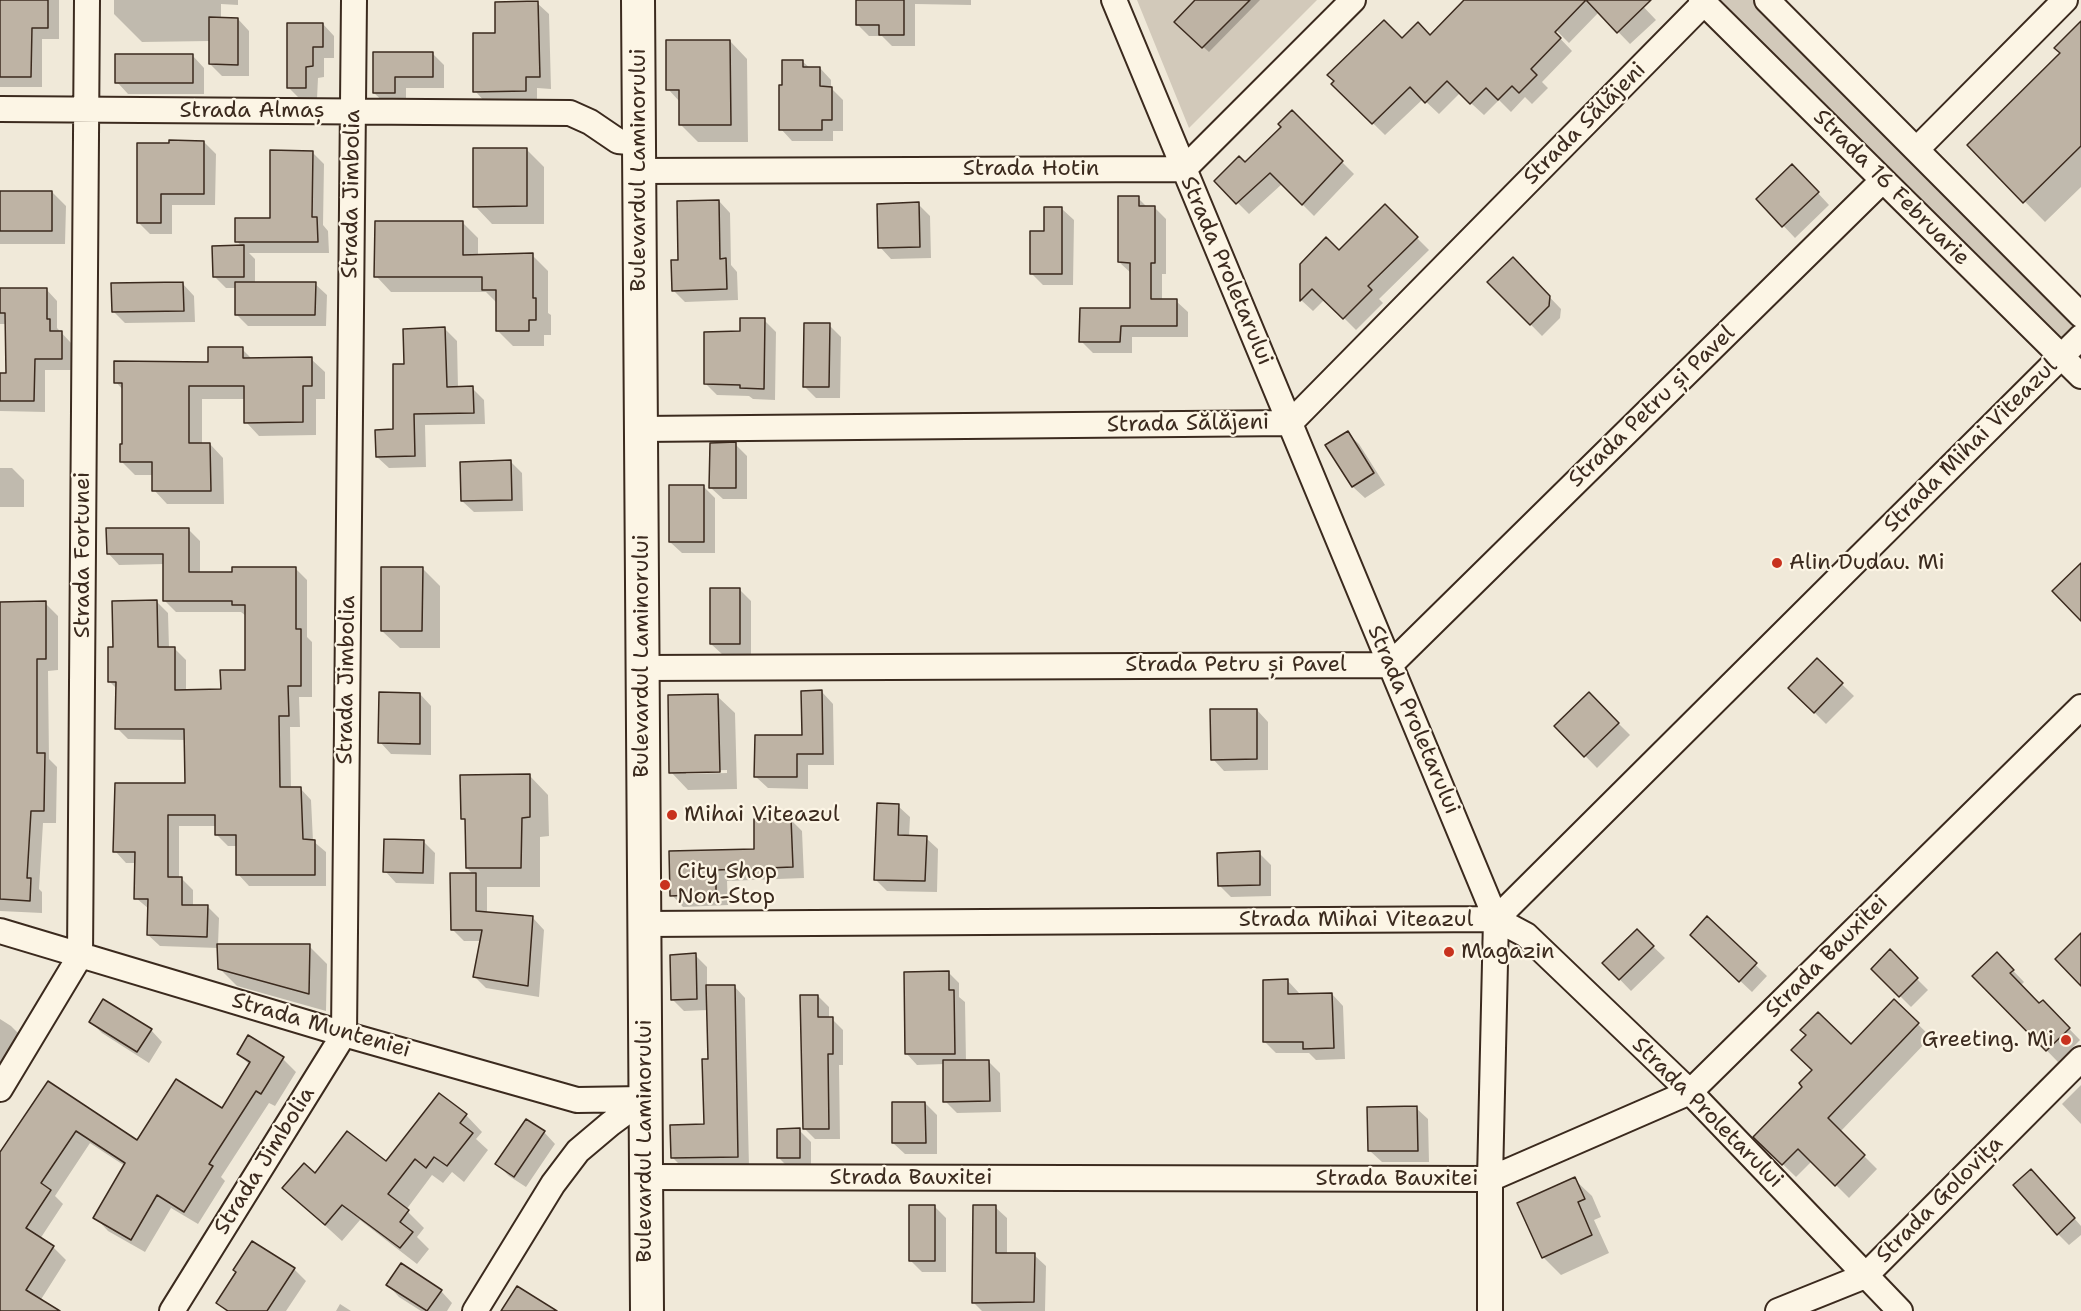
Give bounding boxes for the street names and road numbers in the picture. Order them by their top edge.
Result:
street label: Bulevardul Laminorului [626,48,652,292]
street label: Strada Sălăjeni [1518,57,1652,191]
street label: Strada Almaș [179,98,325,124]
street label: Strada 16 Februarie [1807,104,1975,272]
street label: Strada Jimbolia [337,109,367,279]
street label: Strada Hotin [963,156,1099,182]
street label: Strada Proletarului [1174,173,1278,369]
street label: Strada Petru și Pavel [1563,321,1741,493]
street label: Strada Mihai Viteazul [1879,354,2063,538]
street label: Strada Sălăjeni [1107,409,1269,439]
street label: Strada Fortunei [70,472,96,638]
street label: Bulevardul Laminorului [629,534,655,778]
street label: Strada Jimbolia [332,595,362,765]
street label: Strada Proletarului [1361,622,1465,818]
street label: Strada Petru și Pavel [1125,652,1347,678]
street label: Strada Bauxitei [1760,890,1894,1024]
street label: Strada Mihai Viteazul [1239,907,1473,933]
street label: Strada Munteniei [229,988,413,1064]
street label: Bulevardul Laminorului [632,1019,658,1263]
street label: Strada Proletarului [1626,1032,1788,1194]
street label: Strada Jimbolia [209,1082,321,1240]
street label: Strada Golovița [1871,1131,2009,1269]
street label: Strada Bauxitei [830,1165,992,1191]
street label: Strada Bauxitei [1316,1166,1478,1192]

